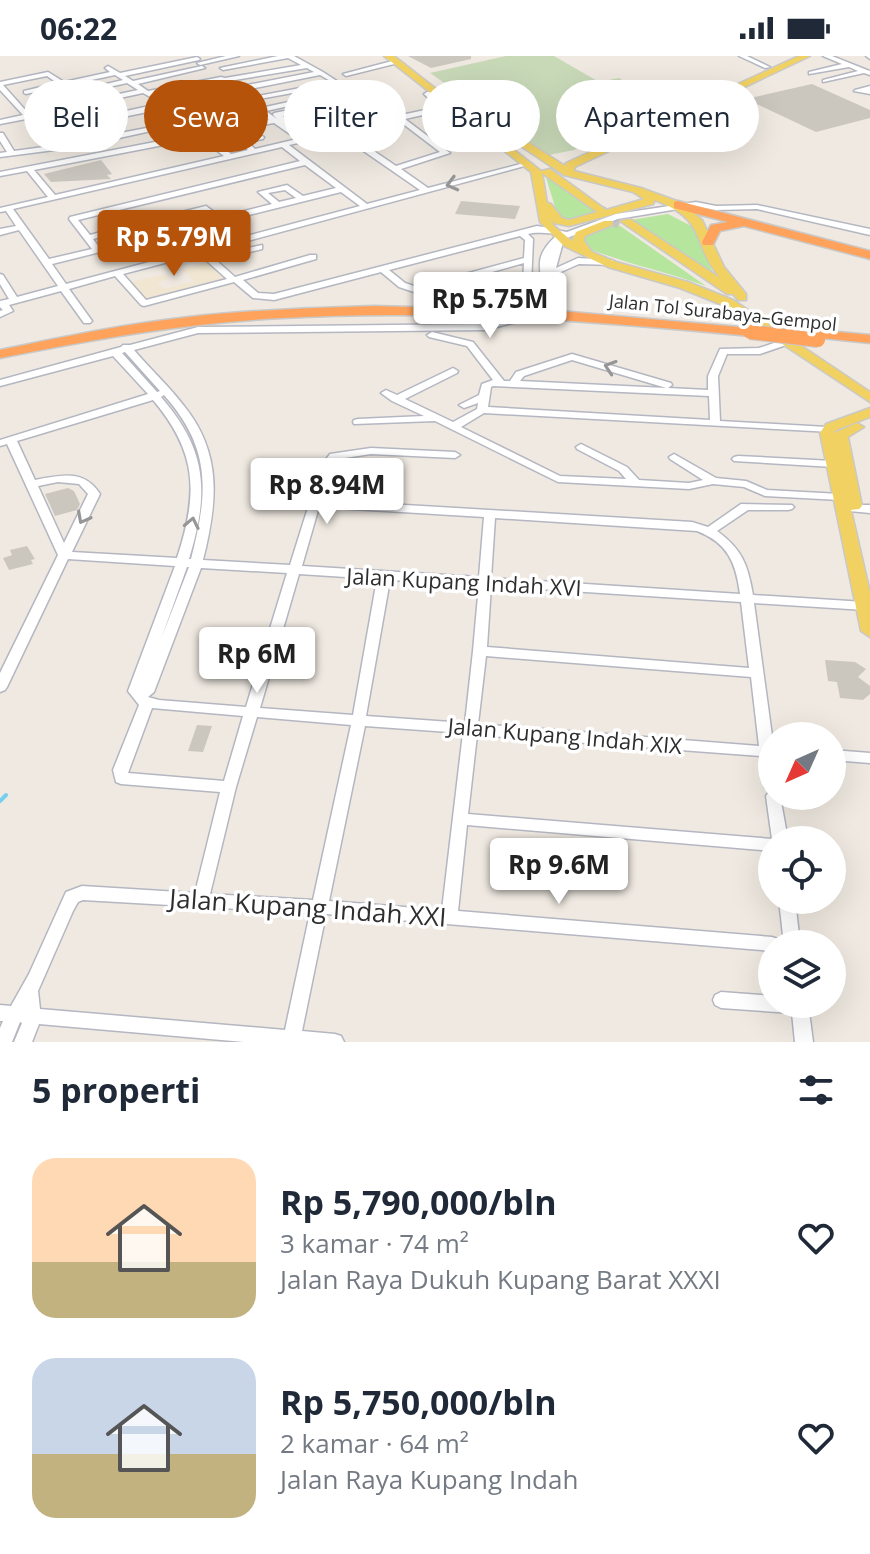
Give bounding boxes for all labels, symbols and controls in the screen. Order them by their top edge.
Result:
text: 06:22 [40,8,117,49]
chip: Beli [24,80,128,152]
chip: Sewa [144,80,268,152]
chip: Filter [284,80,406,152]
chip: Baru [422,80,540,152]
chip: Apartemen [556,80,759,152]
one-way arrow [446,175,460,192]
pin: Rp 5.79M [91,210,257,278]
text: Rp 5.79M [116,218,232,254]
pin: Rp 5.75M [407,272,573,340]
text: Rp 5.75M [432,280,548,316]
street label: Jalan Tol Surabaya–Gempol [606,288,838,336]
one-way arrow [604,360,618,376]
pin: Rp 8.94M [244,458,410,526]
text: Rp 8.94M [269,466,385,502]
one-way arrow [78,510,93,525]
one-way arrow [183,517,200,530]
street label: Jalan Kupang Indah XVI [344,560,582,602]
pin: Rp 6M [201,627,313,695]
text: Rp 6M [217,635,297,671]
street label: Jalan Kupang Indah XIX [445,710,684,760]
north arrow [758,722,846,810]
map controls [758,722,846,1018]
button: locate [758,826,846,914]
pin: Rp 9.6M [485,838,633,906]
text: Rp 9.6M [508,846,610,882]
street label: Jalan Kupang Indah XXI [165,879,448,935]
button: layers [758,930,846,1018]
text: 5 properti [32,1067,200,1113]
icon: filters [794,1068,838,1112]
text: Rp 5,790,000/bln [280,1179,557,1225]
icon: home [96,1190,192,1286]
icon: heart [794,1216,838,1260]
text: 3 kamar · 74 m² [280,1225,469,1261]
text: Jalan Raya Dukuh Kupang Barat XXXI [280,1261,721,1297]
text: Rp 5,750,000/bln [280,1379,557,1425]
icon: home [96,1390,192,1486]
icon: heart [794,1416,838,1460]
text: 2 kamar · 64 m² [280,1425,469,1461]
text: Jalan Raya Kupang Indah [280,1461,578,1497]

